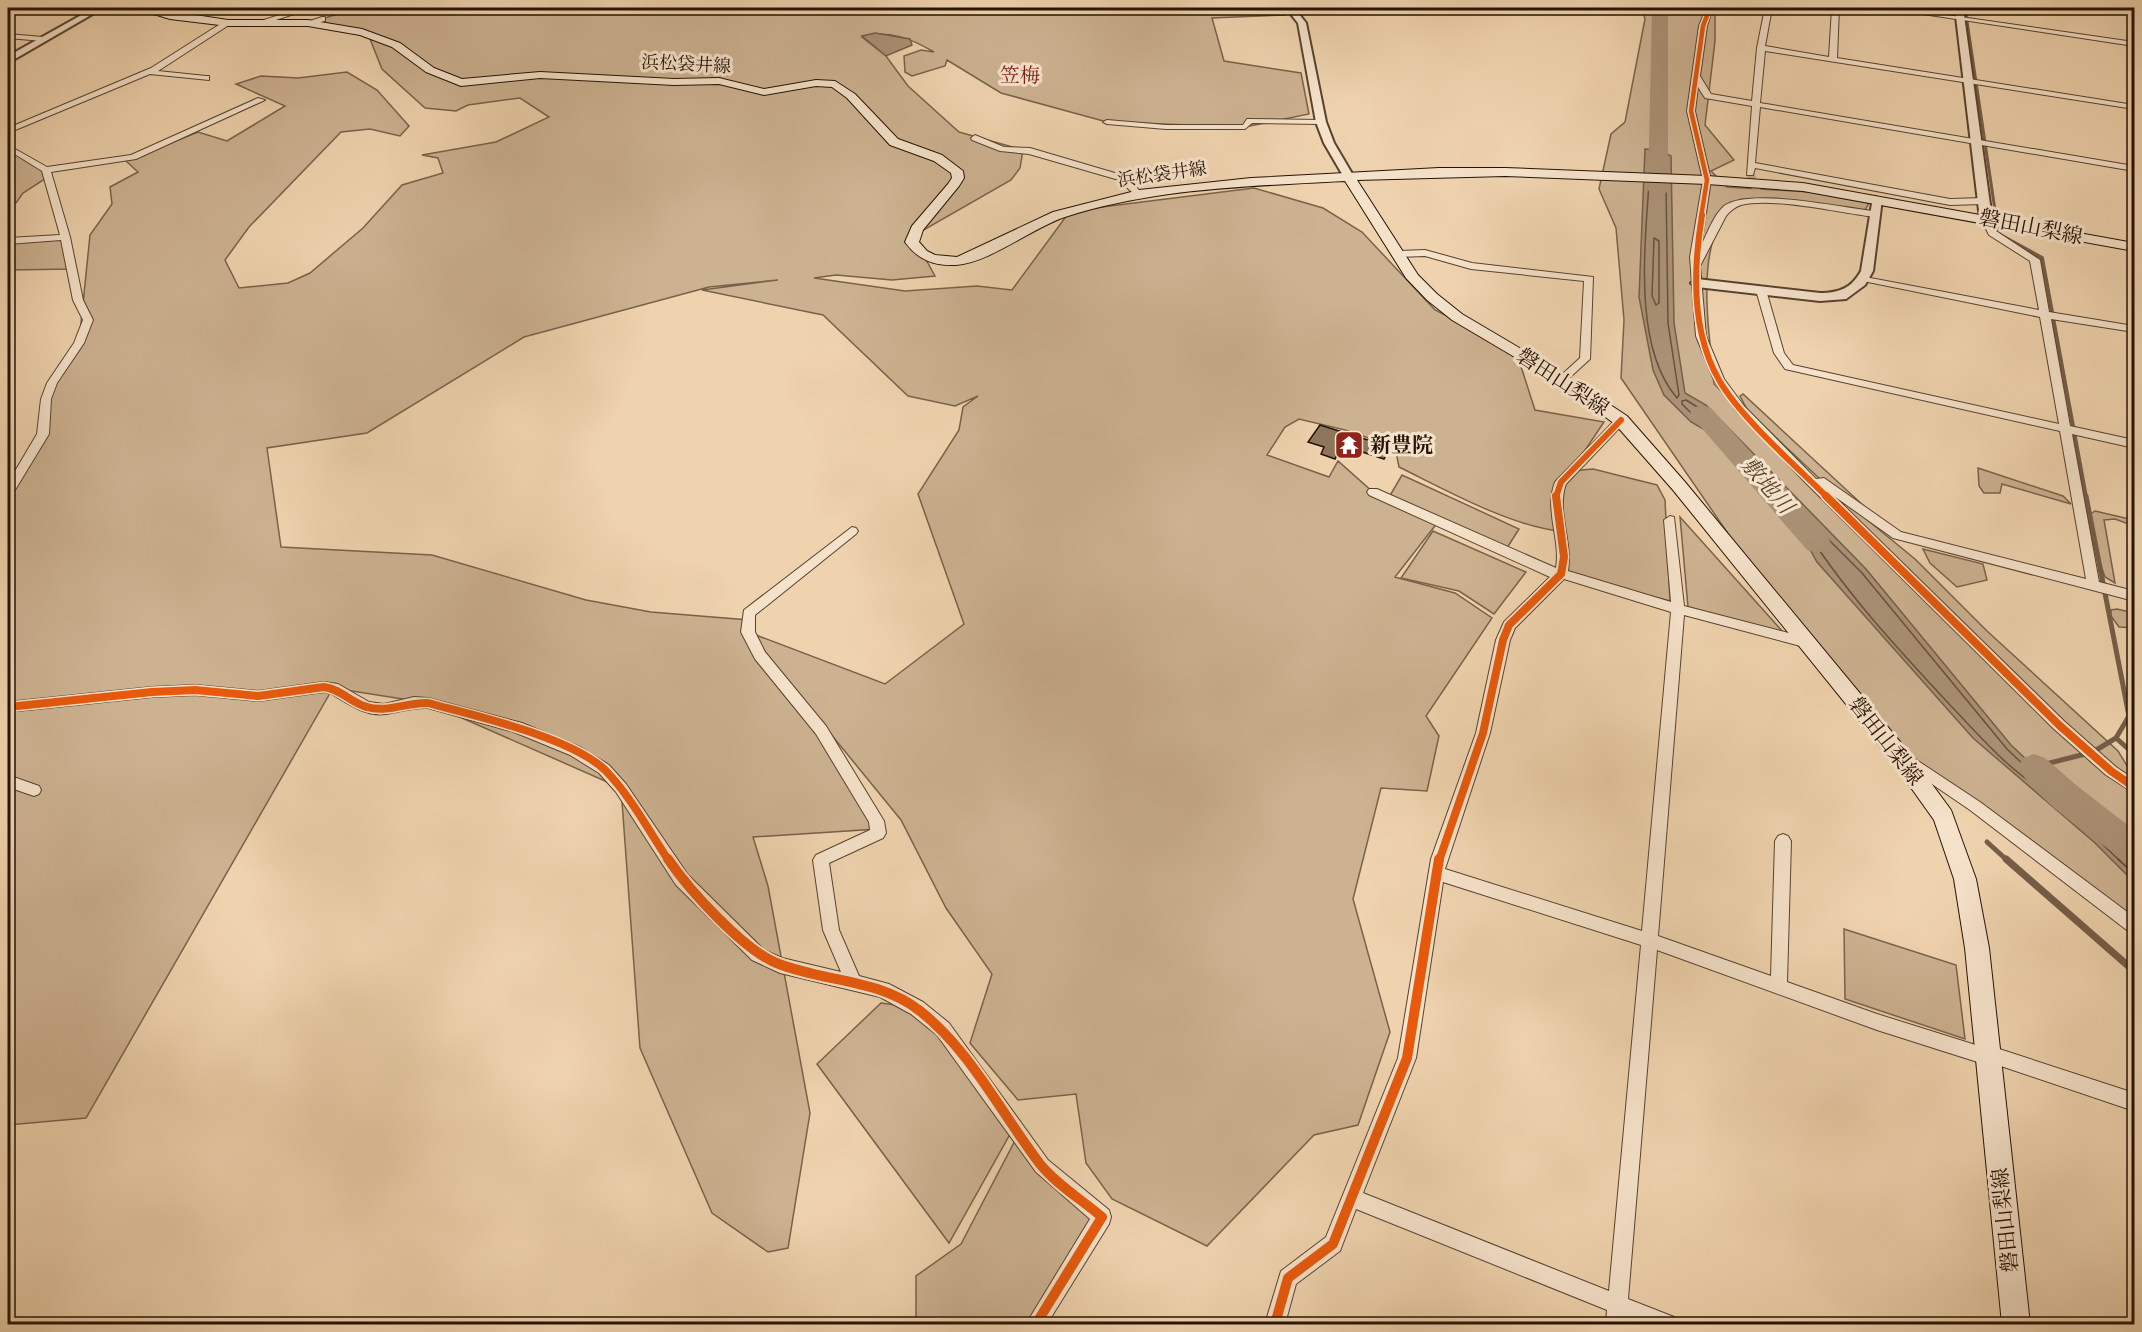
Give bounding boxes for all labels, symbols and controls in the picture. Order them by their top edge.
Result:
street label: 浜松袋井線 [640,50,732,77]
district label: 笠梅 [1000,62,1040,88]
street label: 浜松袋井線 [1116,156,1208,191]
street label: 磐田山梨線 [1977,203,2085,250]
street label: 磐田山梨線 [1512,342,1615,421]
temple icon: 新豊院 [1333,429,1365,461]
place label: 新豊院 [1370,431,1433,458]
water label: 敷地川 [1735,451,1802,521]
street label: 磐田山梨線 [1843,691,1929,790]
street label: 磐田山梨線 [1986,1166,2023,1274]

